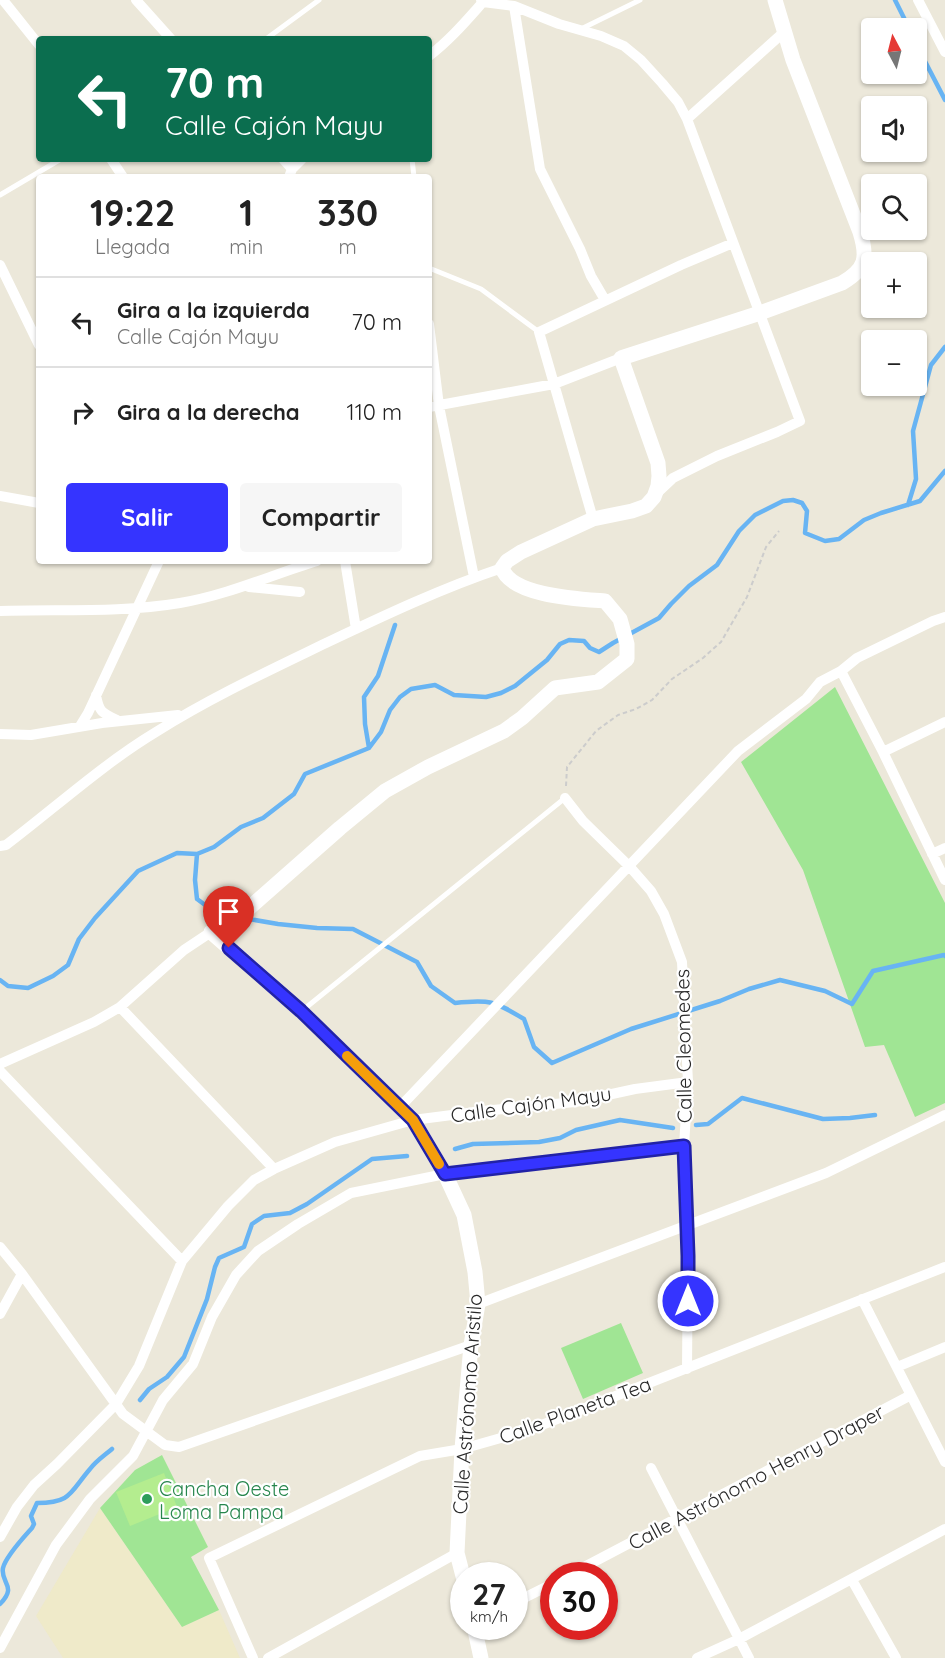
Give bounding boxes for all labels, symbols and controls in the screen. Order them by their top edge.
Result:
north arrow [861,18,927,84]
map controls [861,18,927,396]
text: 70 m [165,56,264,109]
icon: left [66,60,144,138]
button: sound [861,96,927,162]
text: Calle Cajón Mayu [165,108,384,142]
button: search [861,174,927,240]
text: 19:22 [90,190,175,235]
text: 1 [239,190,253,235]
text: 330 [317,190,378,235]
text: Llegada [95,234,170,259]
text: min [229,234,263,259]
text: m [339,234,357,259]
button: + [861,252,927,318]
text: Gira a la izquierda [117,296,310,324]
icon: left [66,306,99,339]
text: 70 m [352,308,402,336]
text: Calle Cajón Mayu [117,324,279,349]
button: − [861,330,927,396]
icon: right [66,396,99,429]
text: Gira a la derecha [117,398,300,426]
text: 110 m [347,398,402,426]
button: Salir [66,483,228,552]
button: Compartir [240,483,402,552]
pin [203,886,254,948]
icon: arrive [212,895,245,928]
street label: Calle Cleomedes [669,969,697,1123]
street label: Calle Cajón Mayu [449,1080,613,1128]
position arrow [656,1269,720,1333]
street label: Calle Astrónomo Aristilo [447,1293,487,1515]
street label: Calle Planeta Tea [496,1371,654,1449]
street label: Calle Astrónomo Henry Draper [624,1399,888,1555]
place label: Cancha Oeste Loma Pampa [159,1476,289,1524]
marker: Cancha Oeste Loma Pampa [140,1492,154,1506]
speed limit sign: 30 [540,1562,618,1640]
text: 27 [472,1575,506,1613]
text: km/h [470,1607,508,1626]

